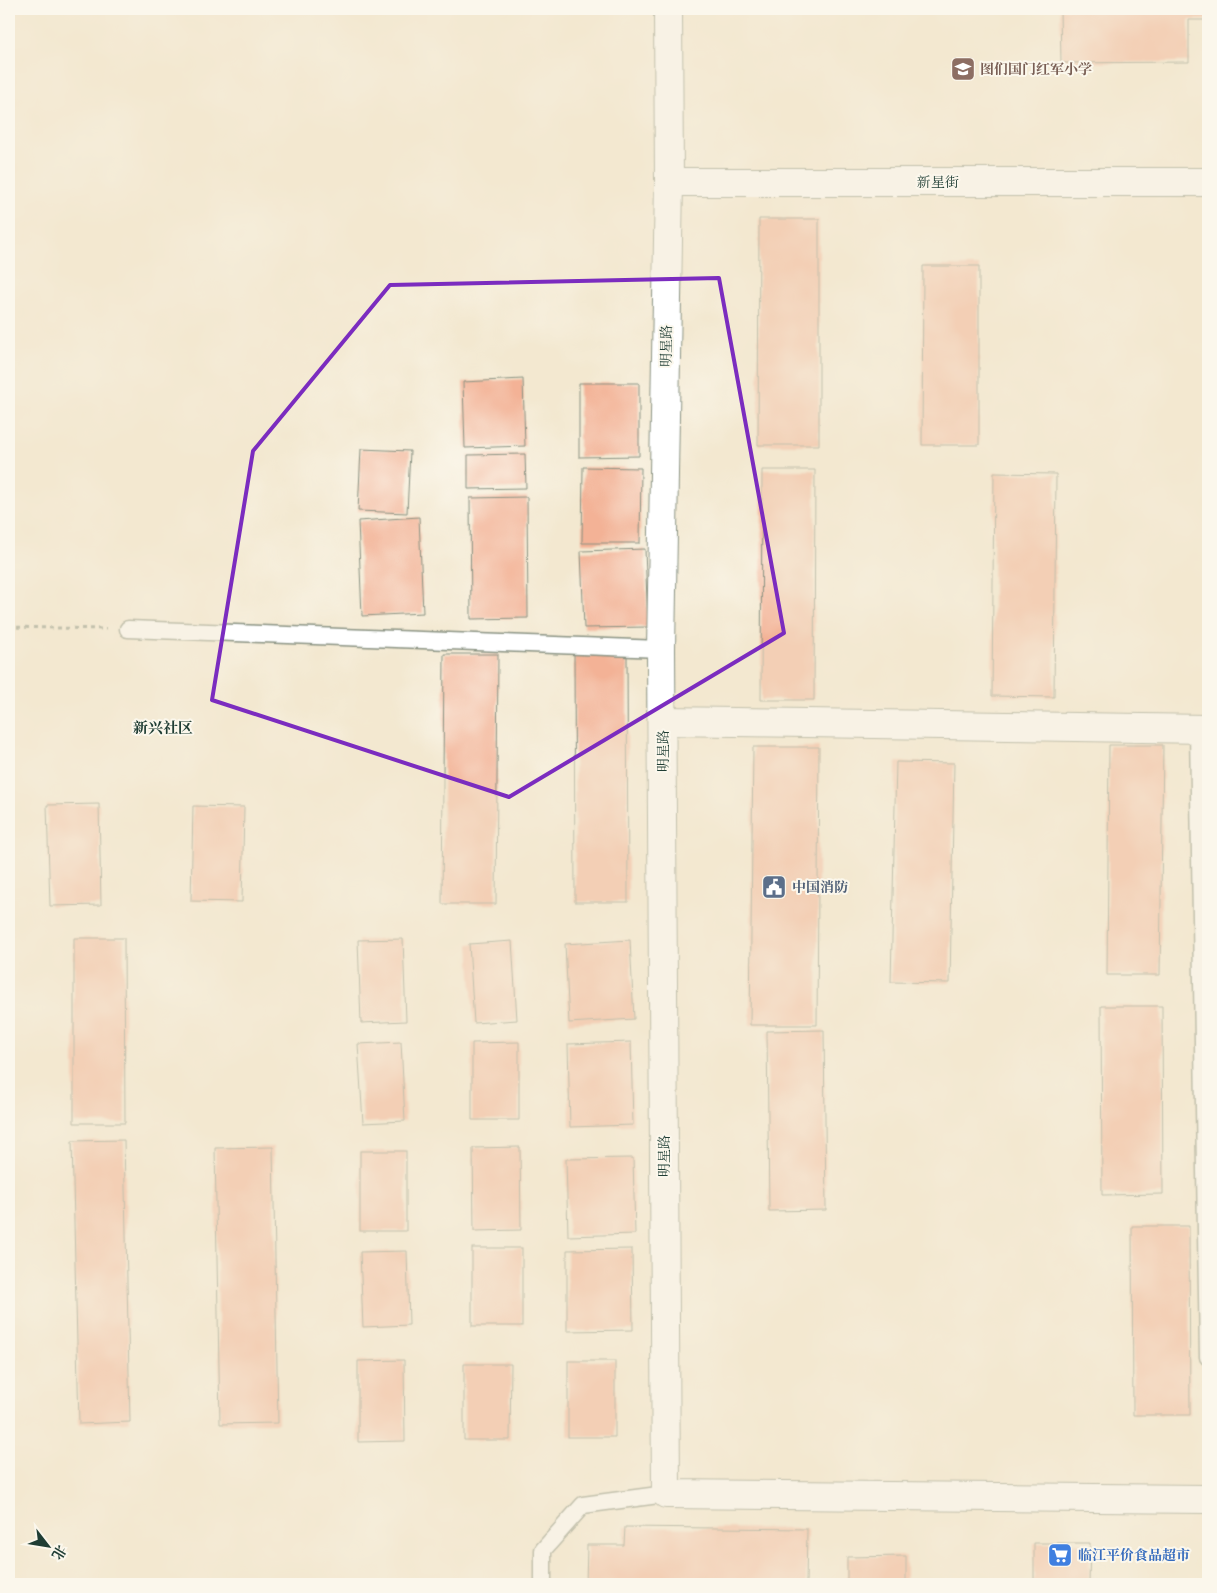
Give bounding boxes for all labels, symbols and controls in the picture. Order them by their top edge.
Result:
school or university icon: 图们国门红军小学 [950,56,976,82]
place label: 图们国门红军小学 [980,62,1092,77]
street label: 新星街 [917,175,959,190]
street label: 明星路 [659,325,674,367]
district label: 新兴社区 [133,720,193,737]
street label: 明星路 [656,730,671,772]
public building icon: 中国消防 [761,874,787,900]
place label: 中国消防 [792,880,848,895]
street label: 明星路 [657,1135,672,1177]
north arrow [22,1520,72,1570]
supermarket icon: 临江平价食品超市 [1047,1542,1073,1568]
text: 北 [49,1543,69,1562]
place label: 临江平价食品超市 [1078,1547,1190,1563]

